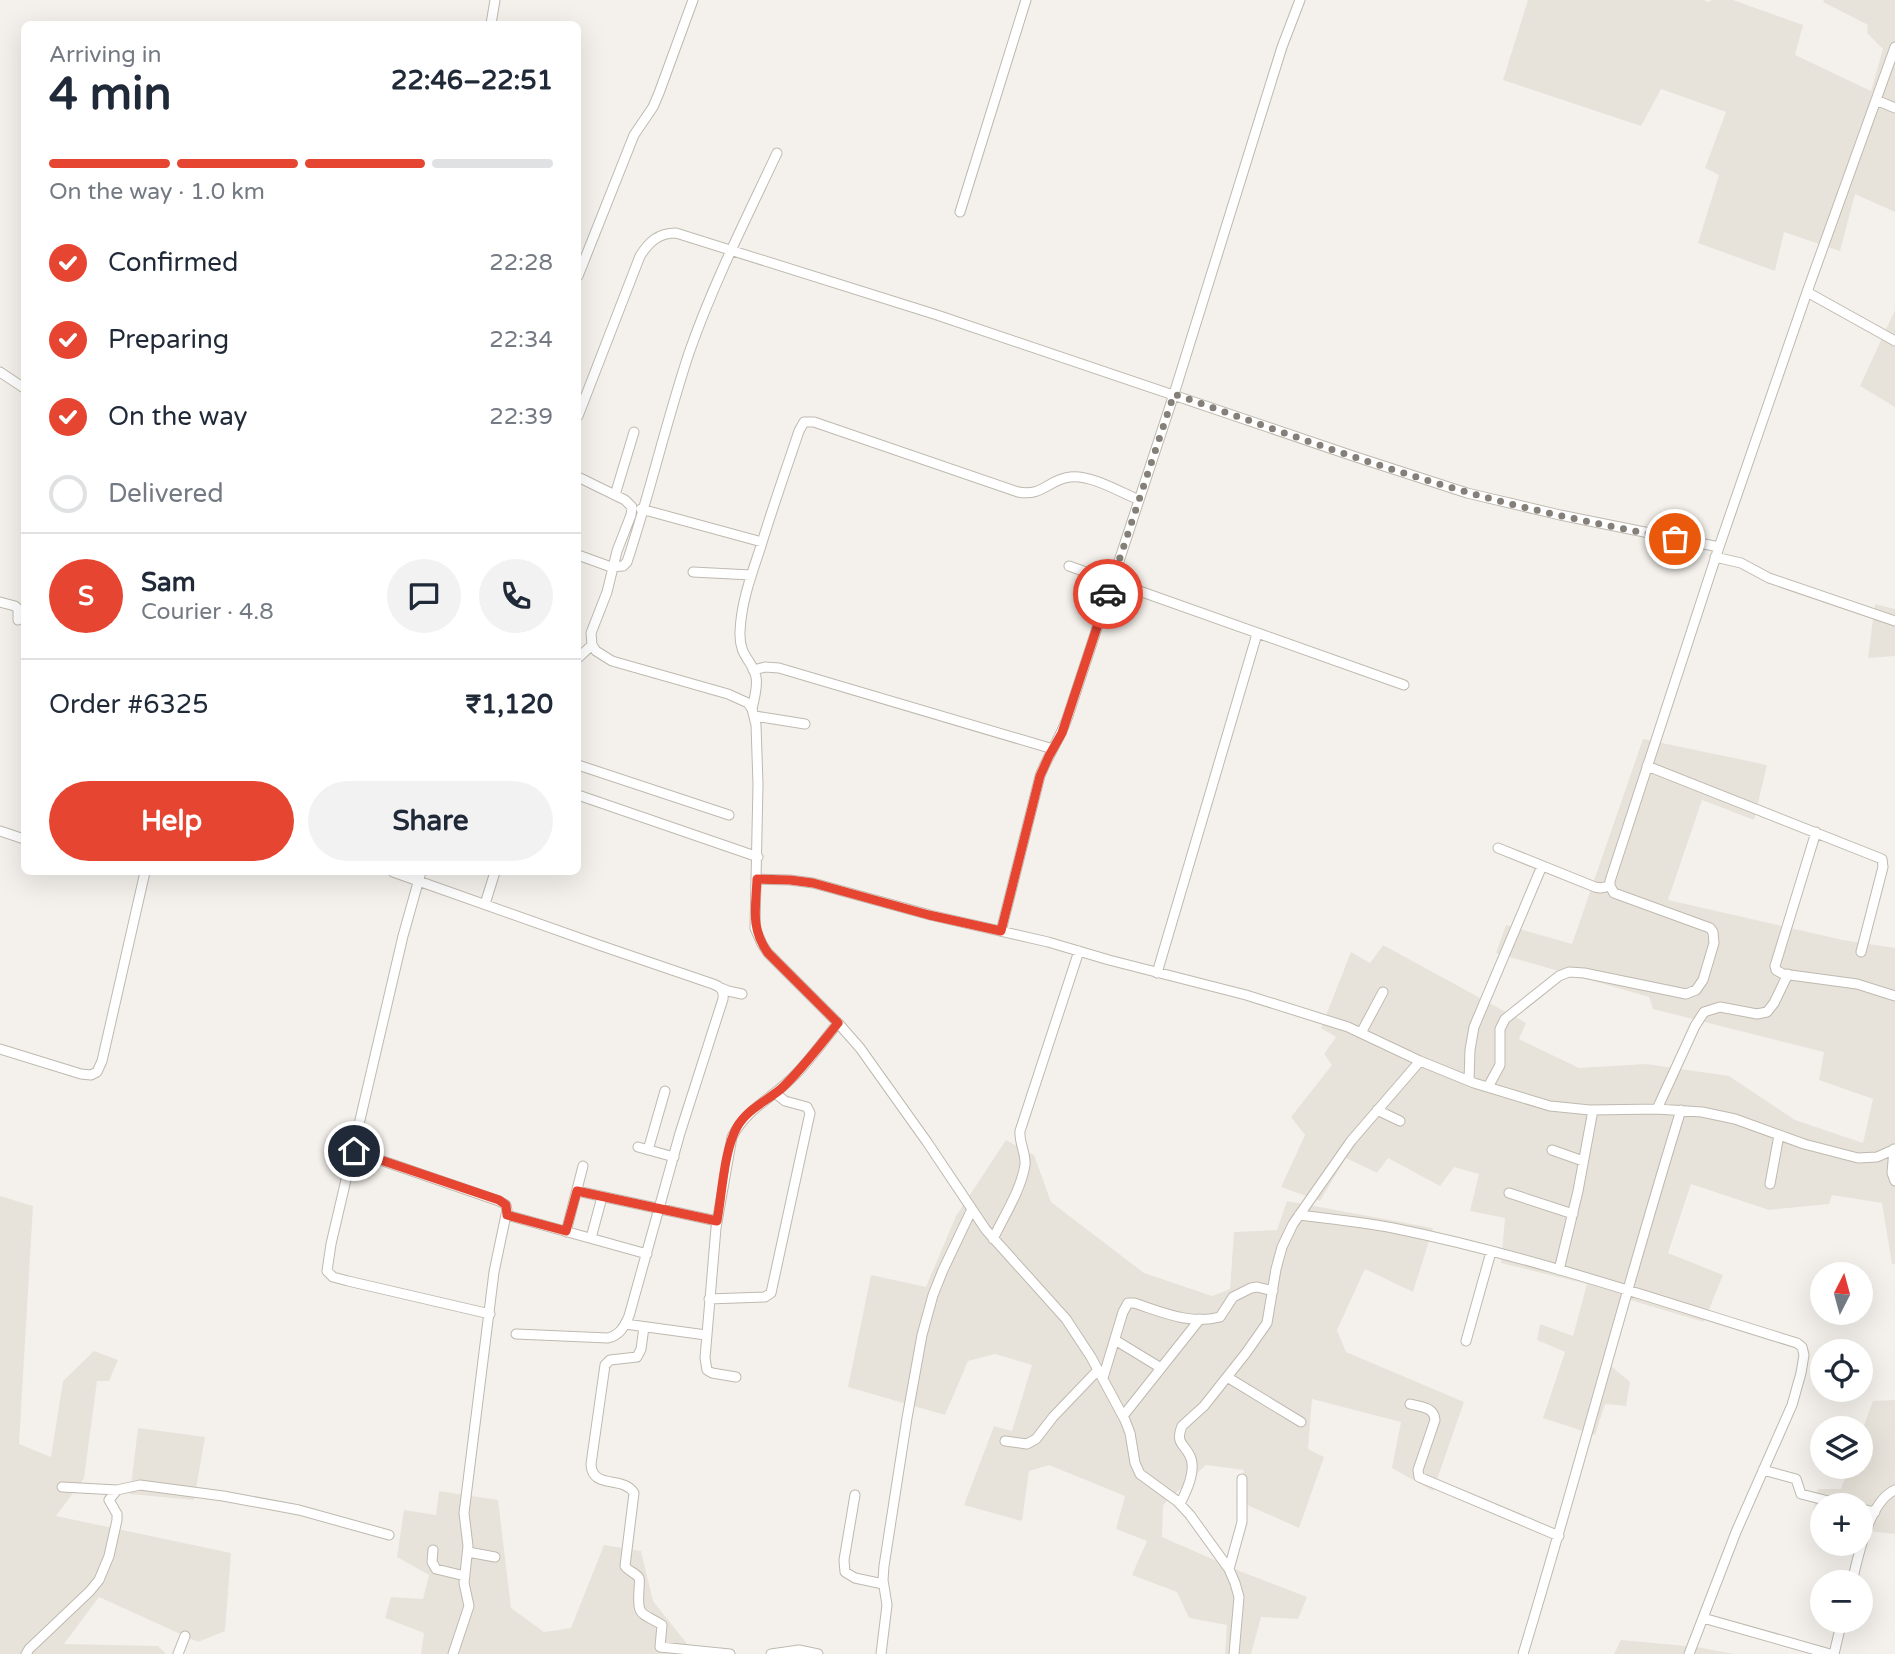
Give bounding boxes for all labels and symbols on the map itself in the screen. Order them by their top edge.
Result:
pin [1645,509,1705,569]
courier [1073,559,1143,629]
pin [324,1121,384,1181]
north arrow [1810,1262,1872,1325]

